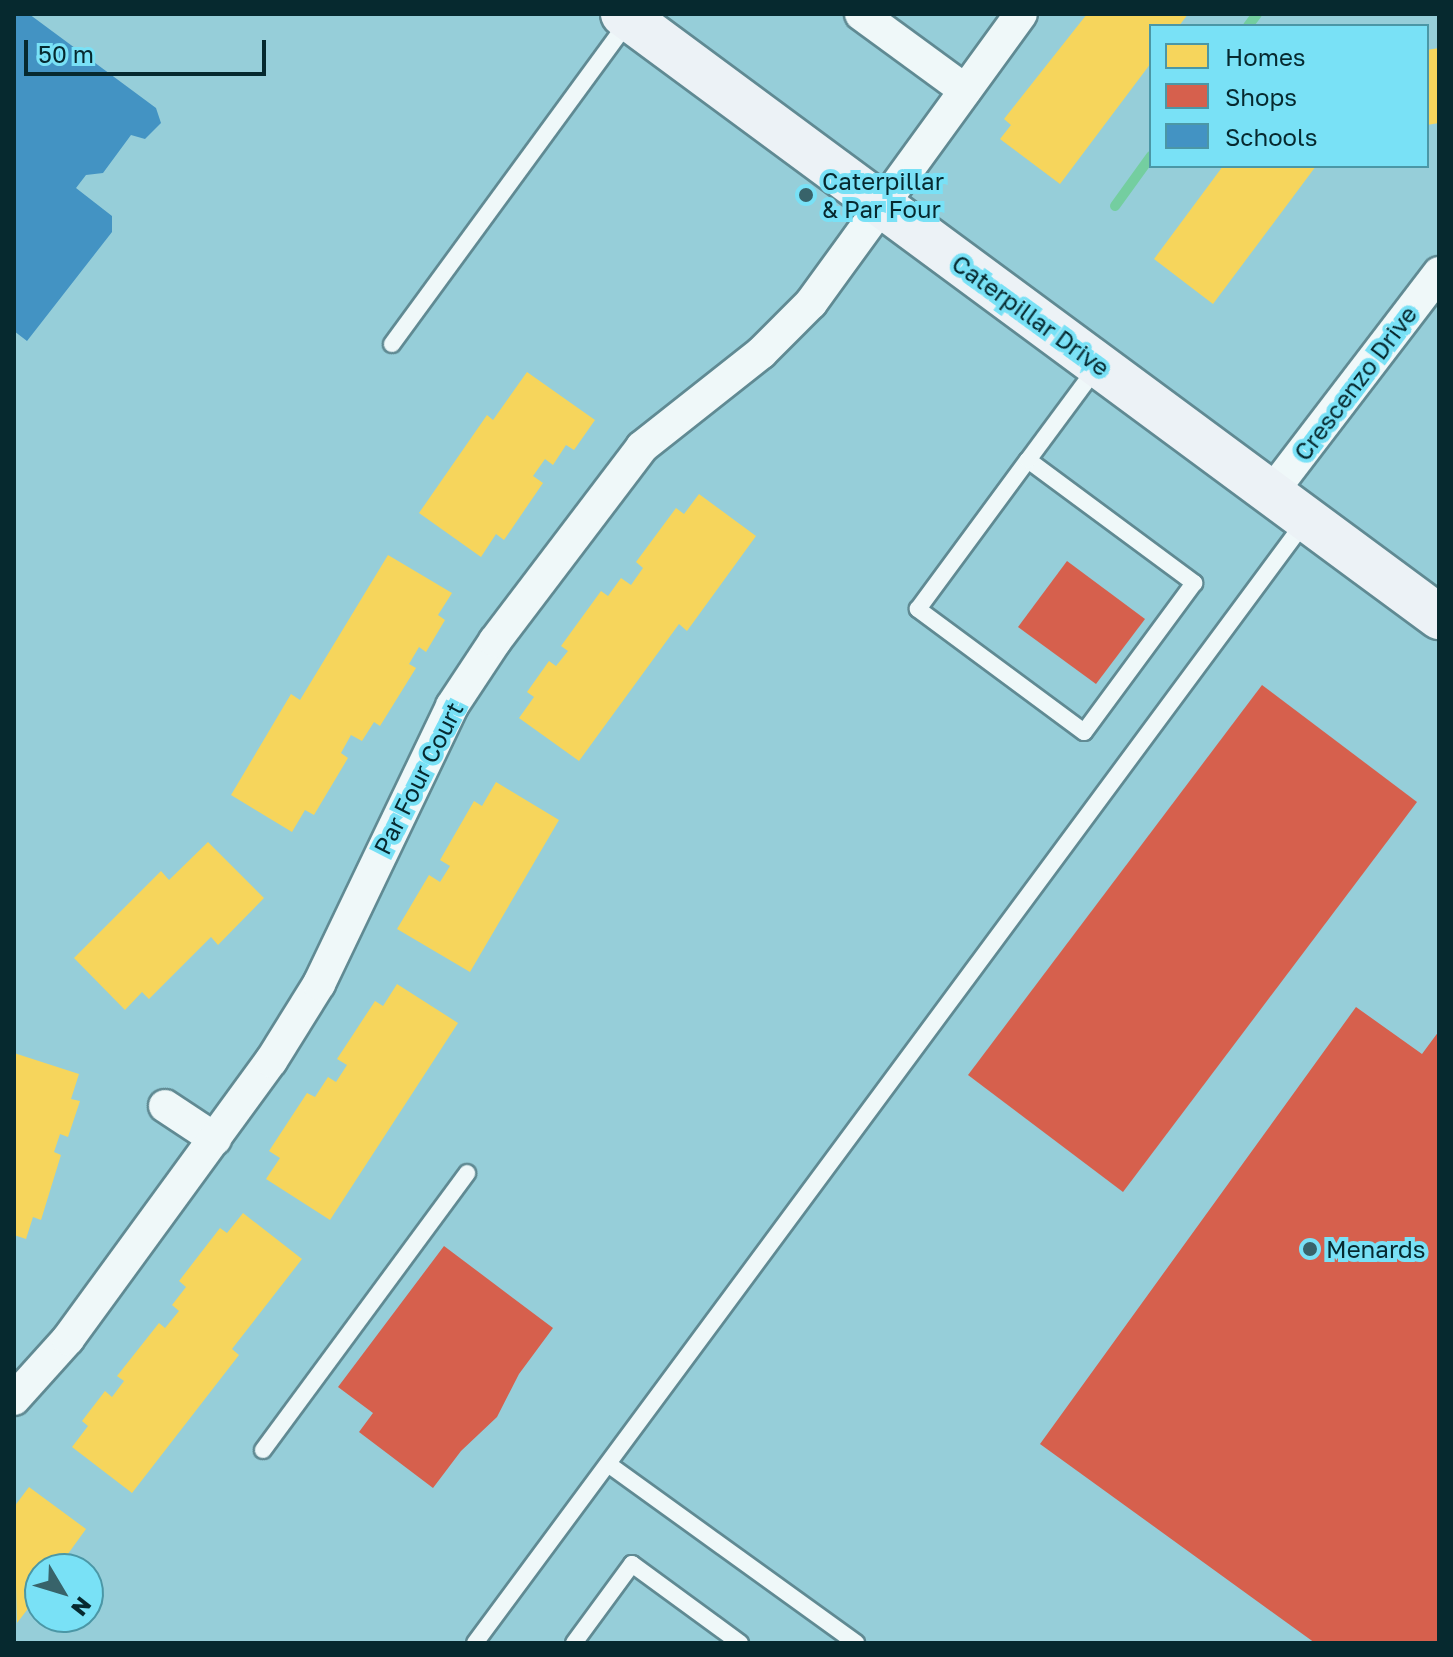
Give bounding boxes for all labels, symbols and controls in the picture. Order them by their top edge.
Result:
scale bar [28,24,270,74]
legend [1149,24,1429,168]
text: 50 m [38,39,94,68]
text: Homes [1225,42,1306,71]
text: Shops [1225,82,1297,111]
text: Schools [1225,122,1317,151]
place label: Caterpillar & Par Four [822,167,944,223]
marker: Caterpillar & Par Four [797,186,815,204]
street label: Caterpillar Drive [947,248,1115,382]
street label: Crescenzo Drive [1288,300,1422,466]
street label: Par Four Court [367,697,469,859]
place label: Menards [1326,1235,1425,1263]
marker: Menards [1301,1240,1319,1258]
north arrow [24,1553,104,1633]
text: N [66,1592,98,1622]

